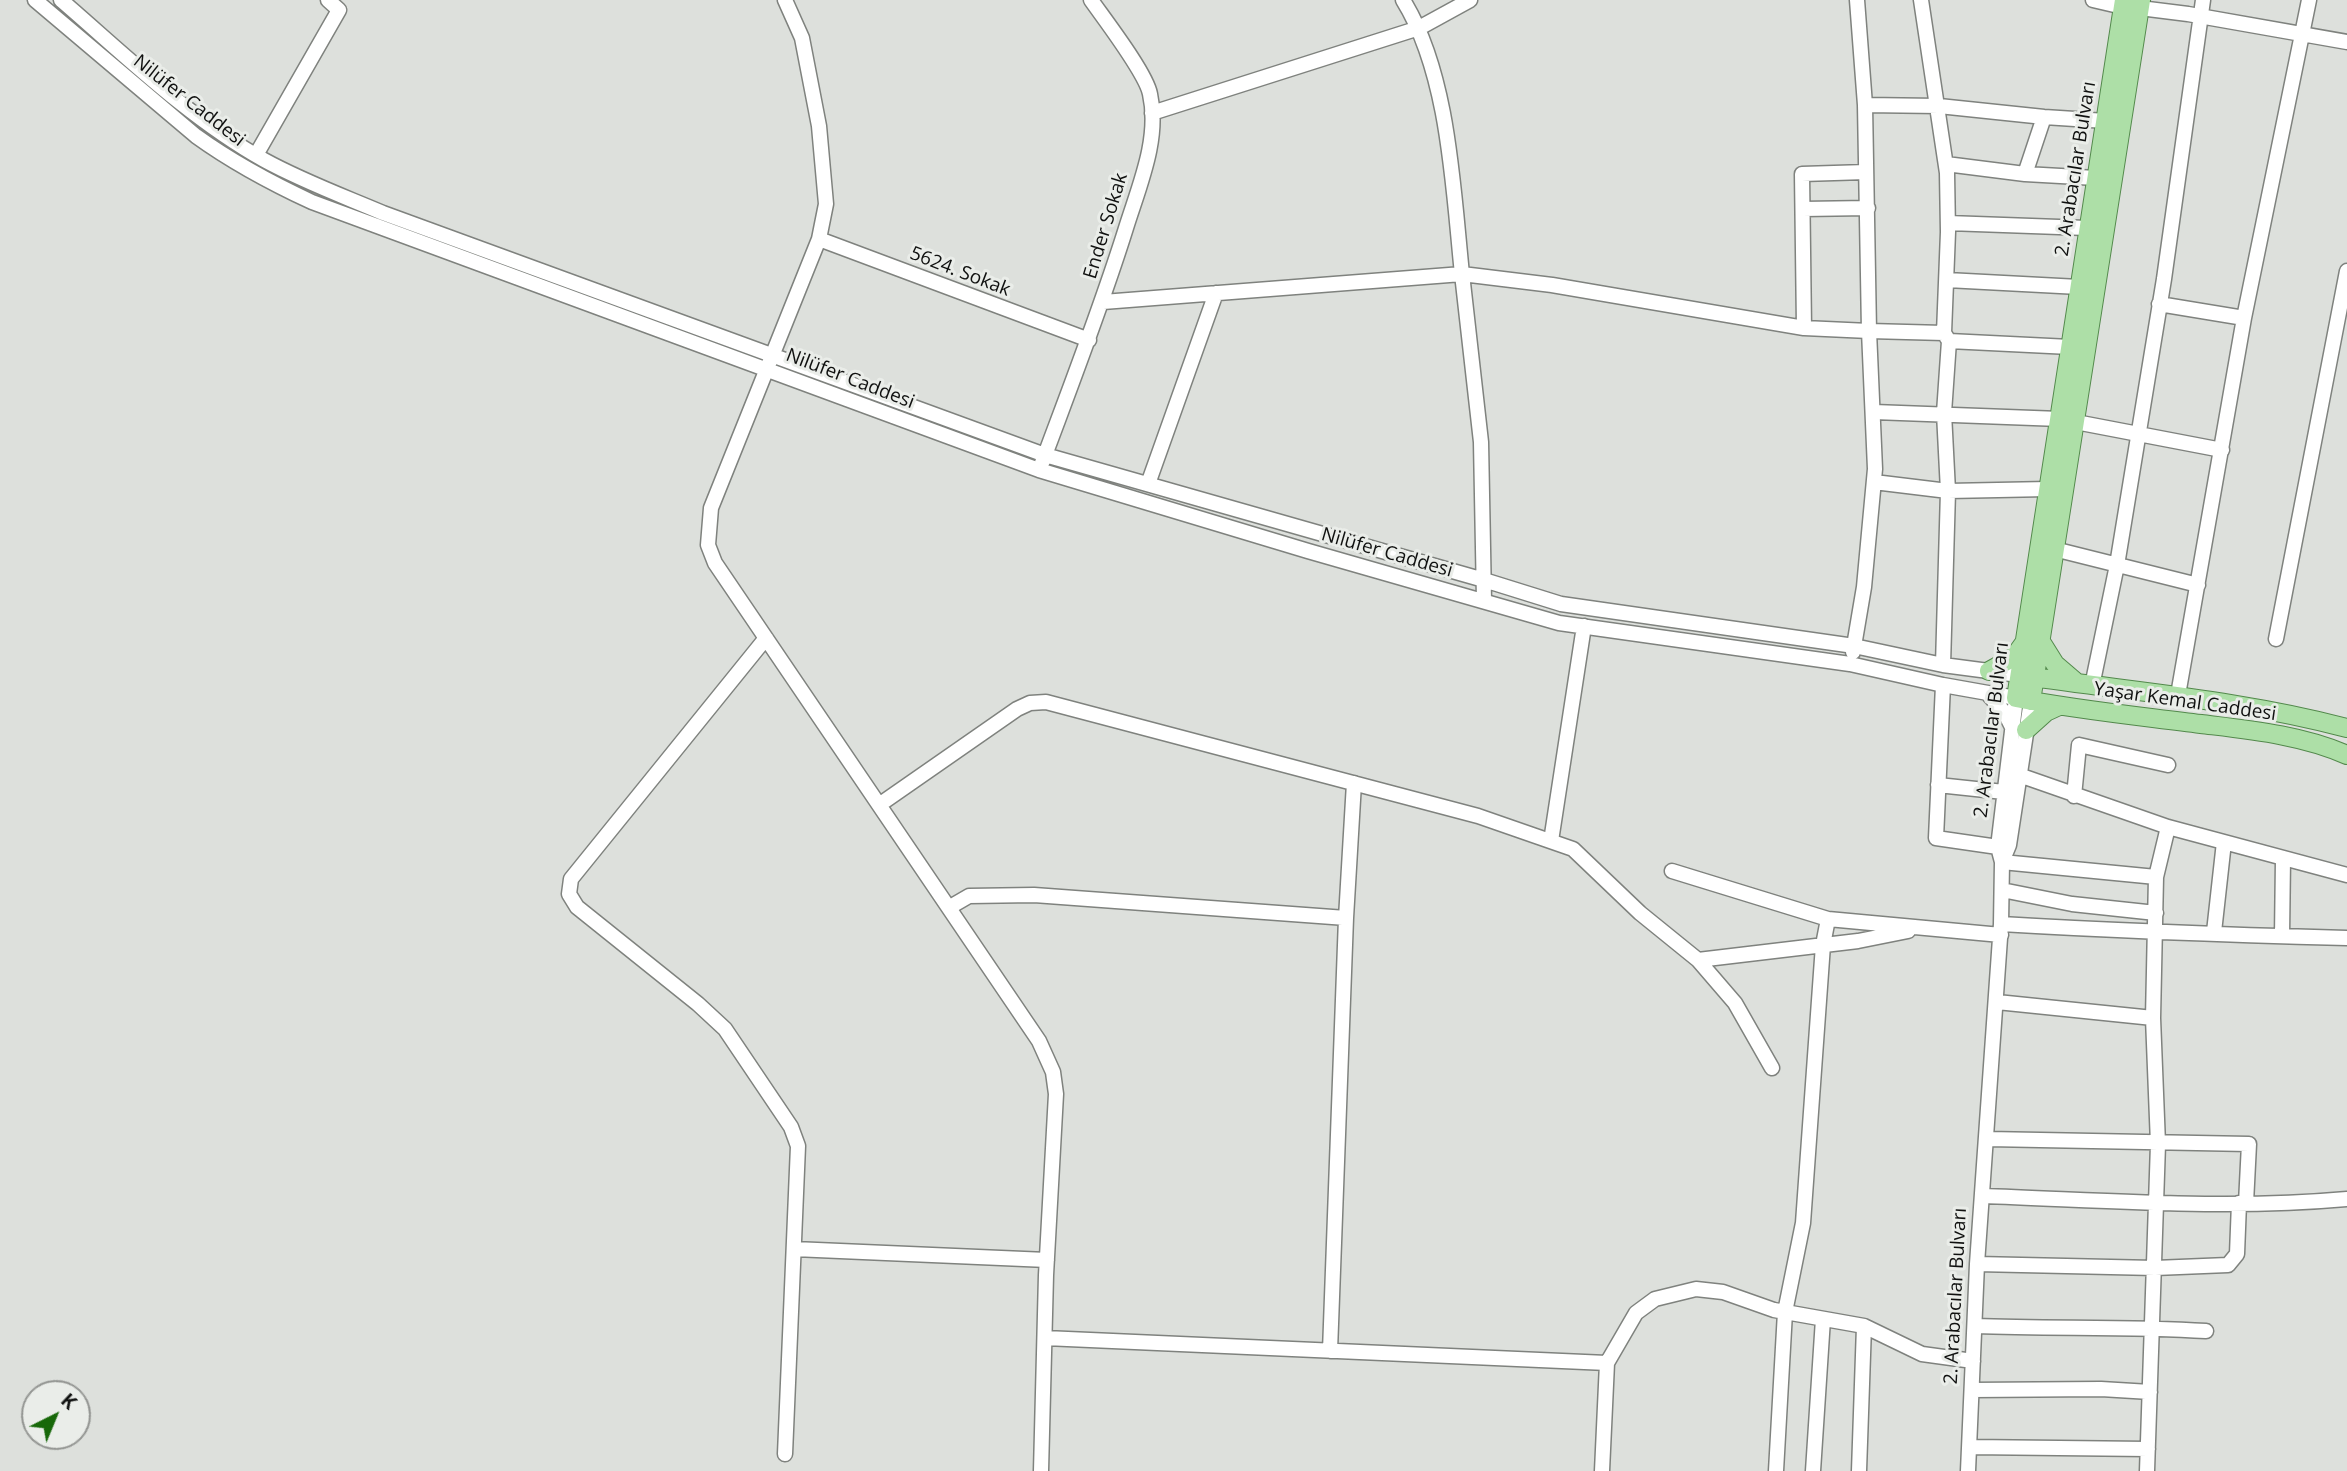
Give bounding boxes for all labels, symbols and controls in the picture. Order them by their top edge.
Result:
street label: Nilüfer Caddesi [129,50,249,152]
street label: 2. Arabacılar Bulvarı [2051,80,2101,258]
street label: Ender Sokak [1079,170,1133,282]
street label: 5624. Sokak [907,242,1013,302]
street label: Nilüfer Caddesi [783,344,917,414]
street label: Nilüfer Caddesi [1319,523,1455,583]
street label: 2. Arabacılar Bulvarı [1970,641,2014,819]
street label: Yaşar Kemal Caddesi [2092,678,2278,726]
street label: 2. Arabacılar Bulvarı [1940,1207,1972,1385]
north arrow [21,1380,91,1450]
text: K [55,1387,82,1415]

